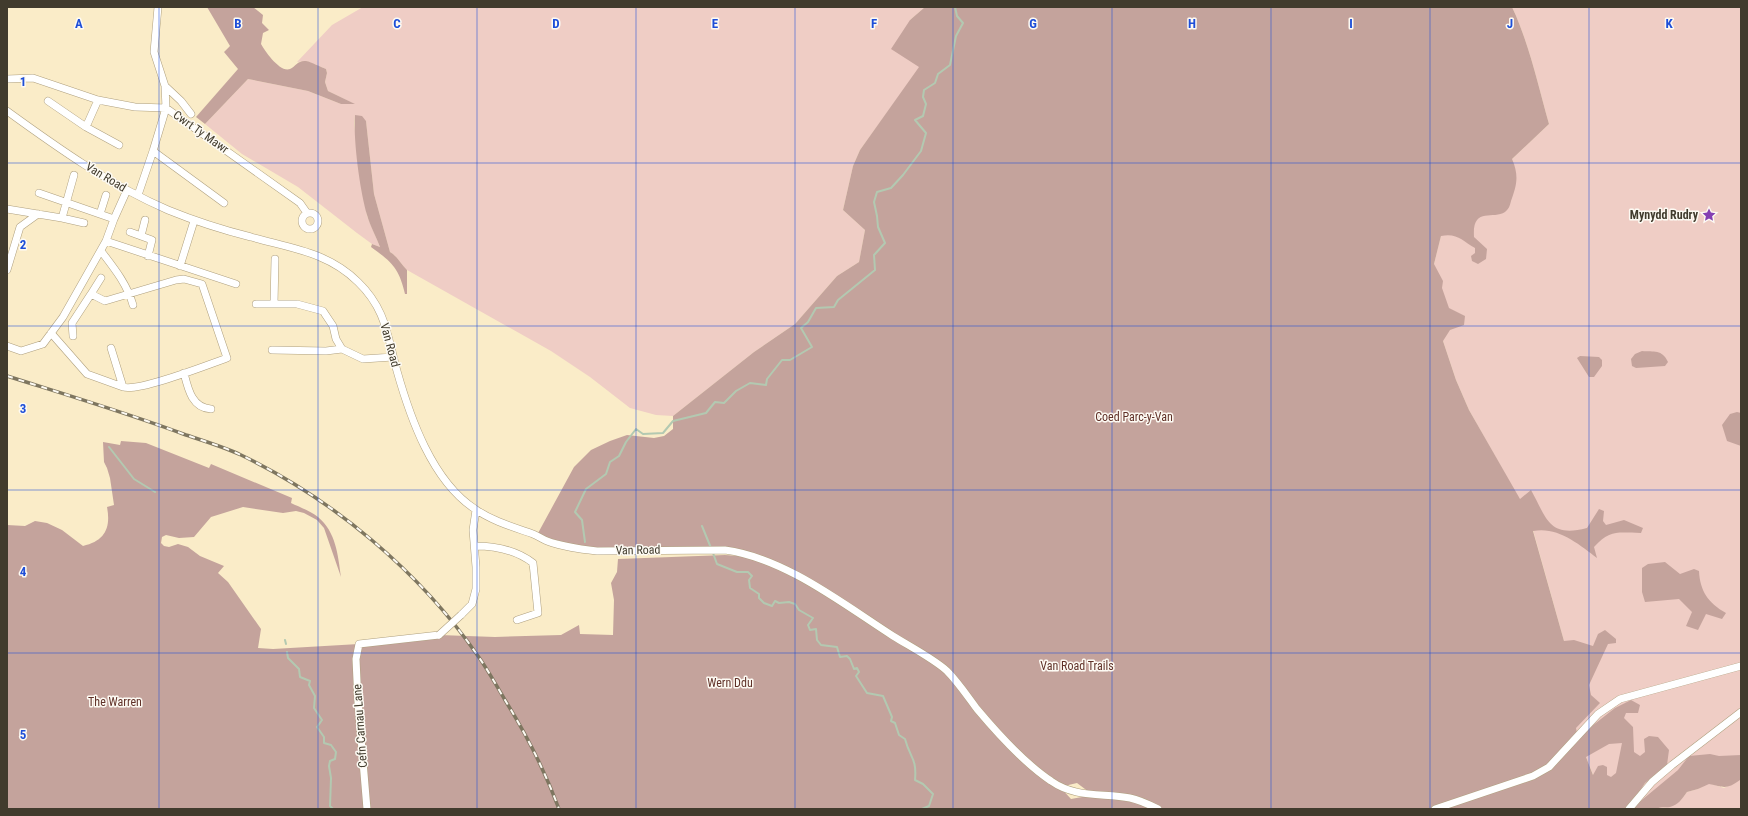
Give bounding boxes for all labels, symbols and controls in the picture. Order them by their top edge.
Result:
text: A [75,16,83,31]
text: B [234,16,242,31]
text: C [393,16,401,31]
text: D [552,16,560,31]
text: E [712,16,719,31]
text: F [871,16,877,31]
text: G [1029,16,1037,31]
text: H [1188,16,1196,31]
text: I [1349,16,1353,31]
text: J [1507,16,1513,31]
text: K [1665,16,1673,31]
text: 1 [20,74,26,89]
street label: Cwrt Ty Mawr [171,108,232,156]
street label: Van Road [83,159,129,195]
place icon: Mynydd Rudry [1701,207,1717,223]
place label: Mynydd Rudry [1630,208,1699,222]
text: 2 [20,237,27,252]
street label: Van Road [377,322,403,369]
text: 3 [20,401,26,416]
park label: Coed Parc-y-Van [1095,410,1173,424]
street label: Van Road [615,543,661,557]
text: 4 [20,564,27,579]
park label: Van Road Trails [1040,659,1114,673]
park label: Wern Ddu [707,676,753,690]
street label: Cefn Carnau Lane [350,683,370,768]
park label: The Warren [88,695,142,709]
text: 5 [20,727,27,742]

